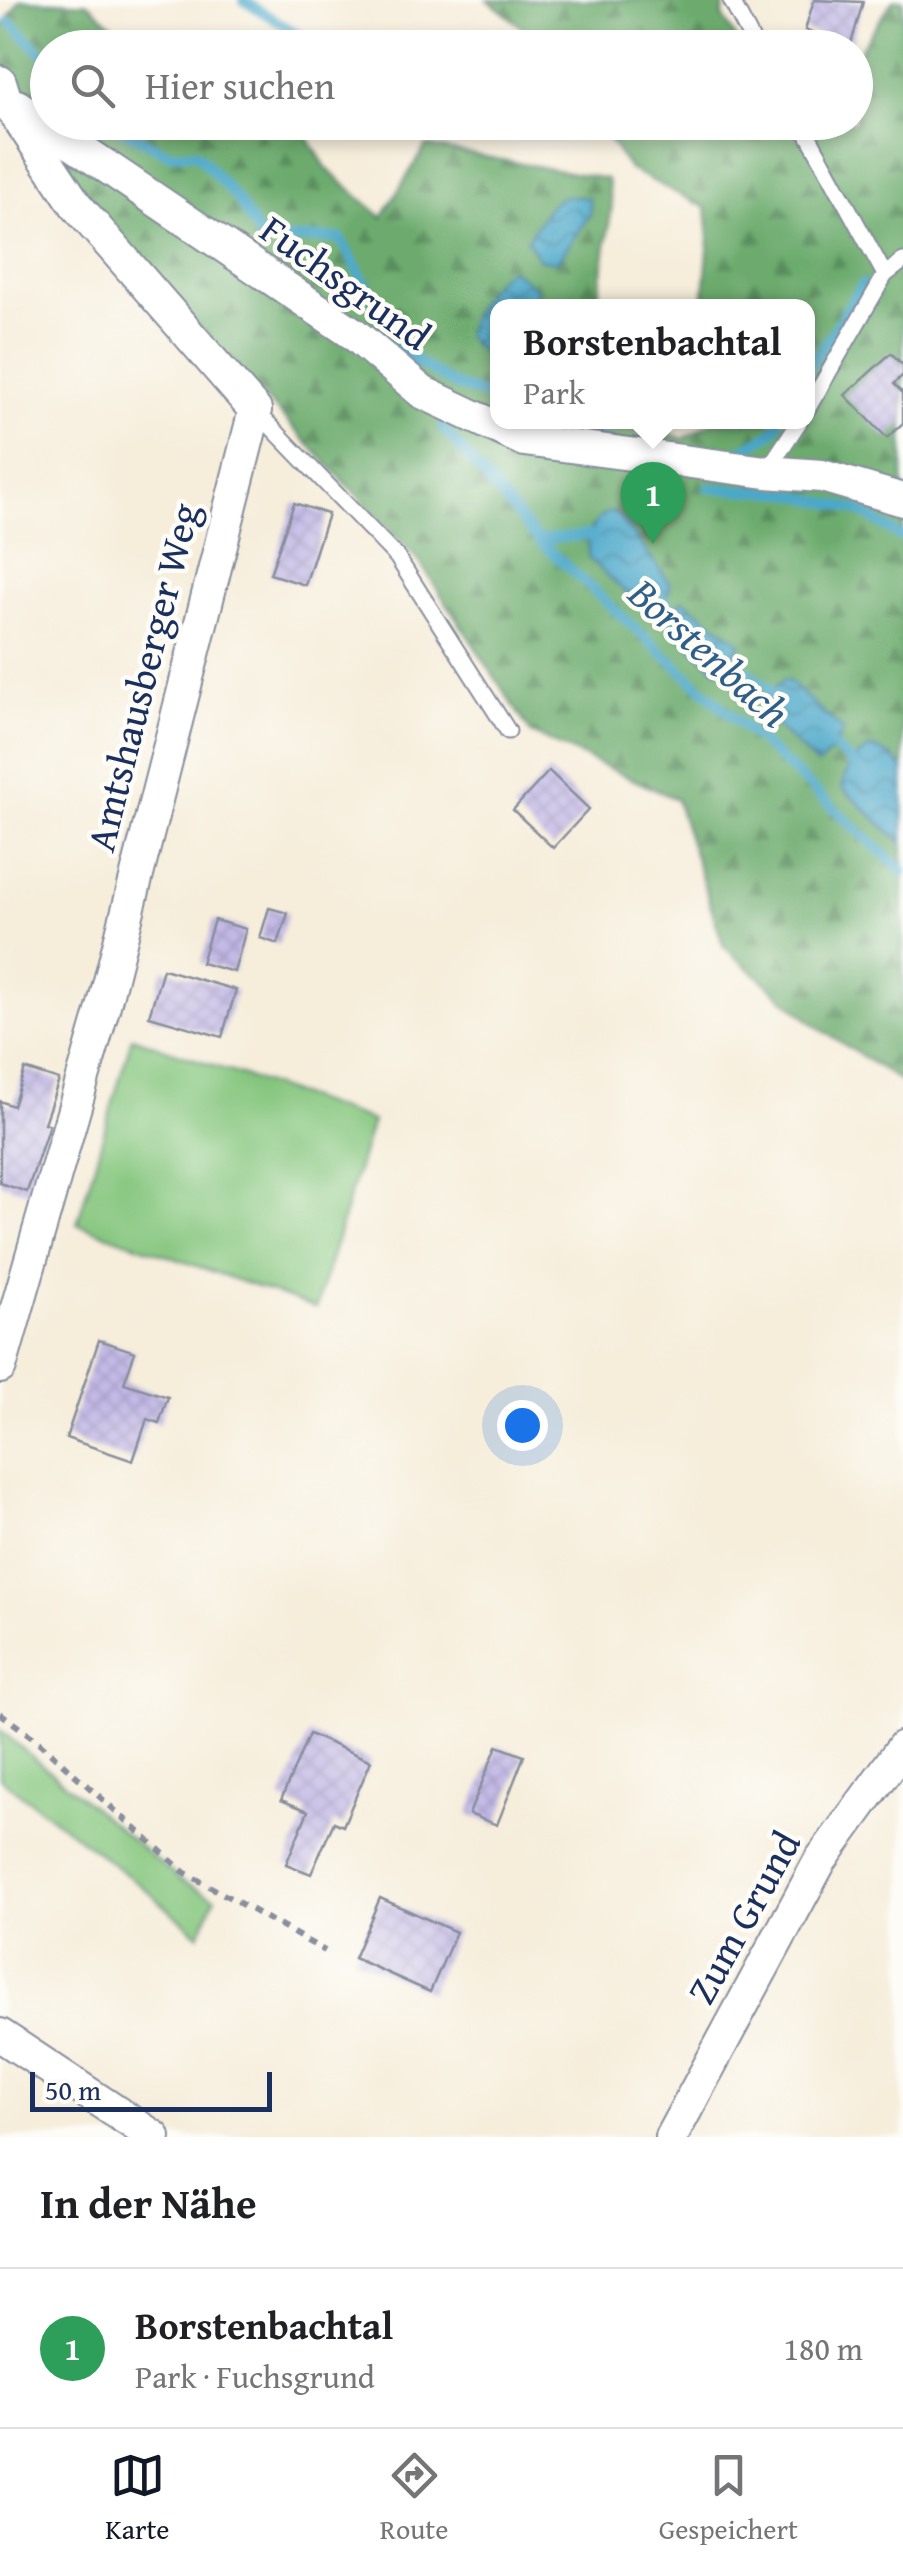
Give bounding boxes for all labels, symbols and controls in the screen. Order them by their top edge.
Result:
search box [30,30,873,140]
text: Hier suchen [145,57,335,113]
icon: search [65,58,120,113]
street label: Fuchsgrund [248,200,444,365]
popup [490,299,815,429]
text: Borstenbachtal [523,313,782,369]
text: Park [523,369,585,416]
pin: 1 [620,462,686,544]
street label: Amtshausberger Weg [70,497,214,857]
water label: Borstenbach [615,562,804,741]
your location [497,1400,548,1451]
street label: Zum Grund [671,1819,815,2014]
scale bar [30,2067,272,2112]
text: 50 m [45,2069,101,2110]
text: In der Nähe [40,2172,257,2233]
text: Borstenbachtal [135,2297,393,2353]
text: 1 [64,2325,81,2372]
text: 180 m [784,2325,863,2372]
text: Park · Fuchsgrund [135,2353,375,2400]
tab: Karte [105,2448,170,2549]
tab: Route [380,2448,448,2549]
tab: Gespeichert [659,2448,798,2549]

